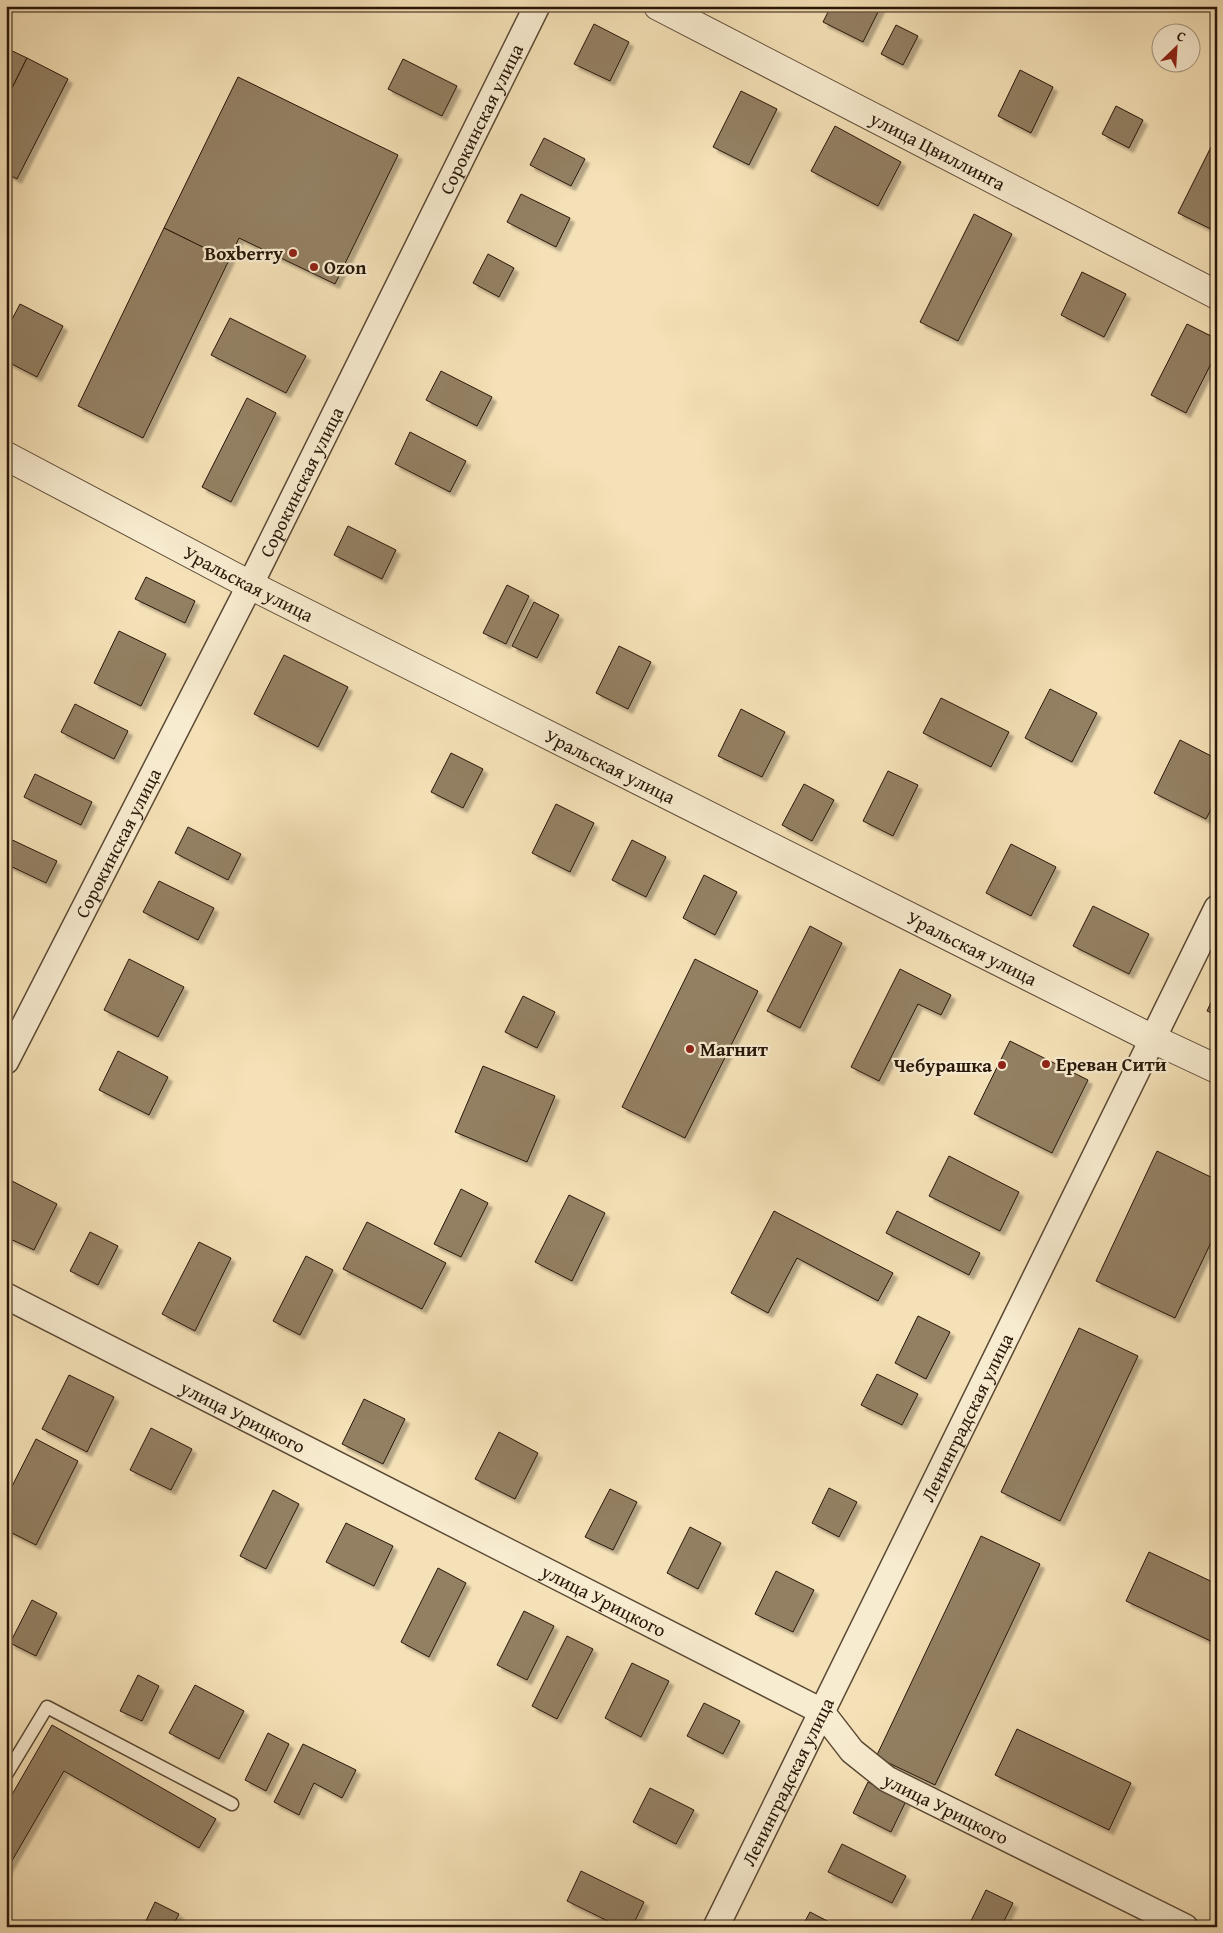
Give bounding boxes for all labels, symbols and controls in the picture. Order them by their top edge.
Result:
north arrow [1150,22,1200,72]
text: С [1174,25,1189,47]
street label: Сорокинская улица [432,39,530,199]
street label: улица Цвиллинга [864,104,1010,197]
place label: Boxberry [205,239,283,267]
marker: Boxberry [287,247,299,259]
place label: Ozon [324,253,367,281]
marker: Ozon [308,261,320,273]
street label: Сорокинская улица [252,402,350,562]
street label: Уральская улица [179,538,318,629]
street label: Уральская улица [540,721,680,811]
street label: Сорокинская улица [68,763,168,923]
street label: Уральская улица [902,903,1042,993]
place label: Магнит [700,1035,769,1063]
marker: Магнит [684,1043,696,1055]
place label: Ереван Сити [1056,1050,1167,1078]
place label: Чебурашка [894,1051,992,1079]
marker: Ереван Сити [1040,1058,1052,1070]
marker: Чебурашка [996,1059,1008,1071]
street label: Ленинградская улица [913,1328,1020,1506]
street label: улица Урицкого [175,1373,310,1460]
street label: улица Урицкого [536,1556,671,1644]
street label: Ленинградская улица [734,1693,841,1871]
street label: улица Урицкого [878,1765,1014,1851]

